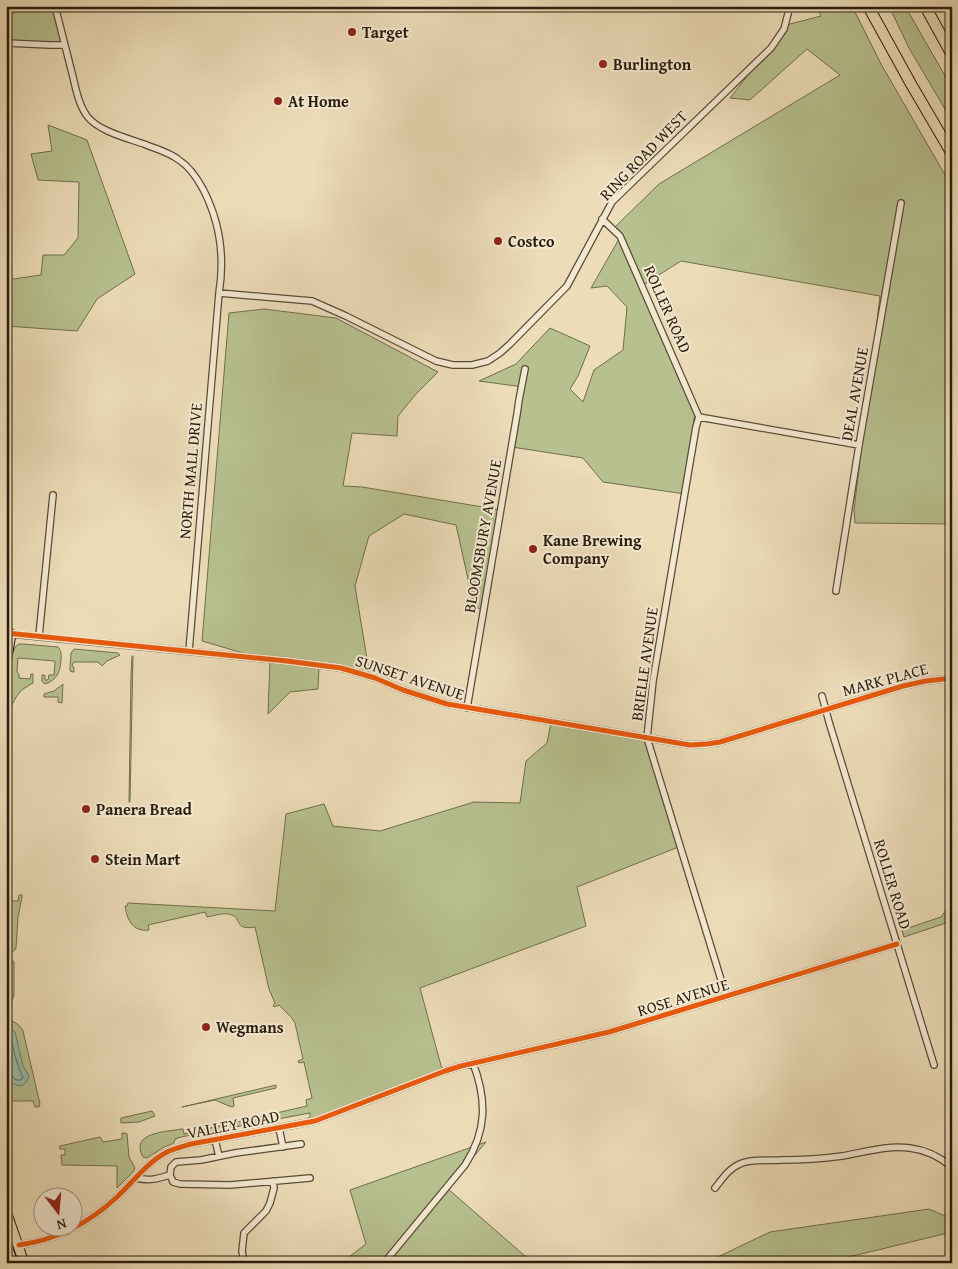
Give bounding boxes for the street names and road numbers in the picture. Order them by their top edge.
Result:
street label: RING ROAD WEST [594,104,692,206]
street label: ROLLER ROAD [638,262,698,357]
street label: DEAL AVENUE [834,345,874,443]
street label: NORTH MALL DRIVE [172,402,208,540]
street label: BLOOMSBURY AVENUE [457,457,507,615]
street label: BRIELLE AVENUE [624,606,664,722]
street label: SUNSET AVENUE [352,648,468,706]
street label: MARK PLACE [840,656,930,702]
street label: ROLLER ROAD [868,836,918,932]
street label: ROSE AVENUE [634,972,732,1022]
street label: VALLEY ROAD [185,1103,281,1145]

